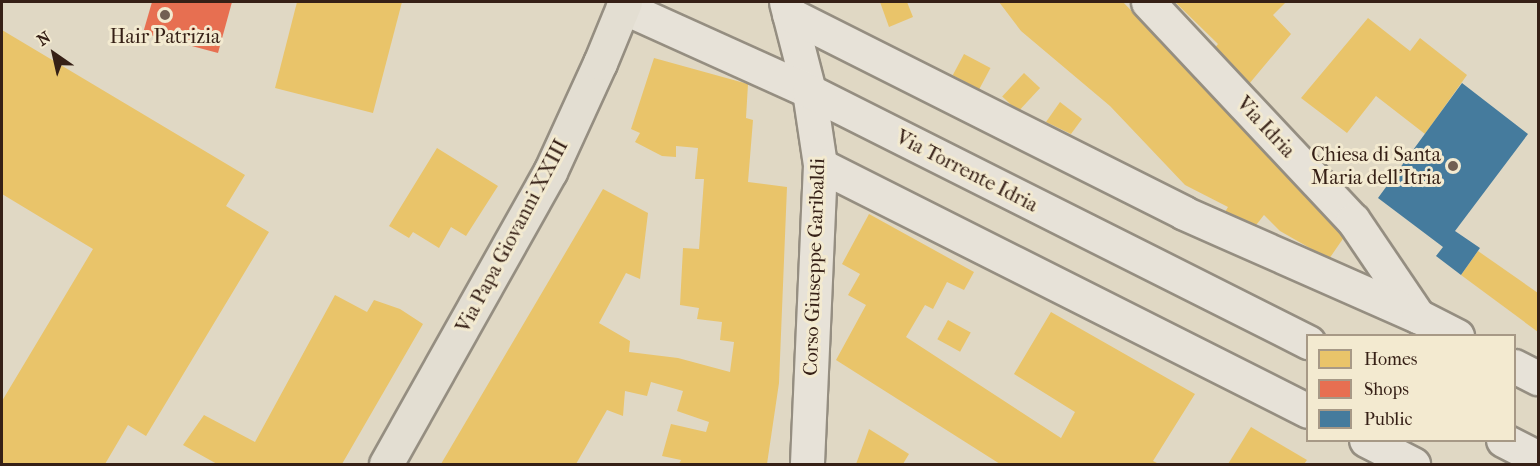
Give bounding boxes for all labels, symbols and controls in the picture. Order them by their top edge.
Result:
marker: Hair Patrizia [158,8,172,22]
north arrow [24,24,84,84]
place label: Hair Patrizia [110,24,220,48]
text: N [33,27,54,50]
street label: Via Idria [1232,92,1300,162]
street label: Via Torrente Idria [892,125,1042,217]
street label: Via Papa Giovanni XXIII [451,135,573,337]
place label: Chiesa di Santa Maria dell'Itria [1311,142,1441,189]
street label: Corso Giuseppe Garibaldi [798,158,830,376]
marker: Chiesa di Santa Maria dell'Itria [1446,159,1460,173]
legend [1306,334,1516,442]
text: Homes [1364,349,1418,370]
text: Shops [1364,379,1409,400]
text: Public [1364,409,1412,430]

